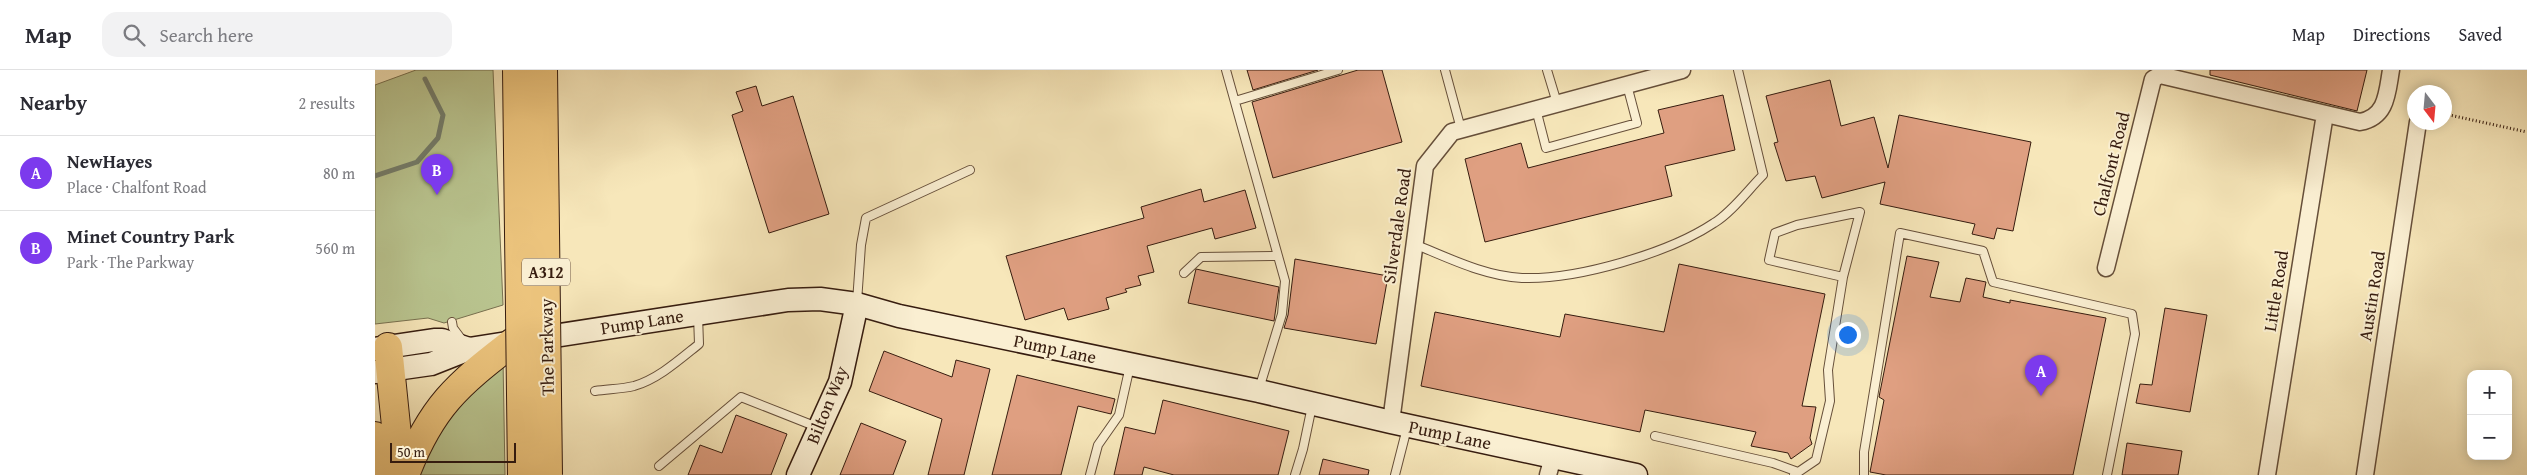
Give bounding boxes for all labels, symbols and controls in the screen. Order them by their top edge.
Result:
search box [102,12,452,57]
text: Map [25,17,72,52]
icon: search [120,21,148,49]
text: Search here [160,21,253,49]
text: Map [2292,21,2325,48]
text: Directions [2353,21,2430,48]
text: Saved [2458,21,2502,48]
north arrow [2407,85,2452,130]
text: Nearby [20,87,87,118]
text: 2 results [298,91,355,115]
street label: Chalfont Road [2085,109,2137,219]
text: NewHayes [67,147,153,175]
pin: B [421,154,453,195]
text: A [31,161,41,185]
text: 80 m [323,161,355,185]
street label: Silverdale Road [1375,166,1418,285]
text: Place · Chalfont Road [67,175,207,199]
text: Minet Country Park [67,222,234,250]
text: B [31,236,41,260]
text: 560 m [315,236,355,260]
street label: Little Road [2256,248,2295,333]
street label: Austin Road [2351,249,2392,343]
text: Park · The Parkway [67,250,194,274]
road number: A312 [522,258,570,286]
street label: The Parkway [532,298,561,396]
street label: Pump Lane [599,302,685,341]
your location [1835,322,1861,348]
street label: Pump Lane [1011,327,1099,370]
pin: A [2025,355,2057,396]
street label: Bilton Way [799,362,854,448]
map controls [2467,370,2512,460]
button: + [2467,370,2512,415]
street label: Pump Lane [1406,413,1494,456]
button: − [2467,415,2512,460]
scale bar [390,440,516,463]
text: 50 m [397,442,425,462]

